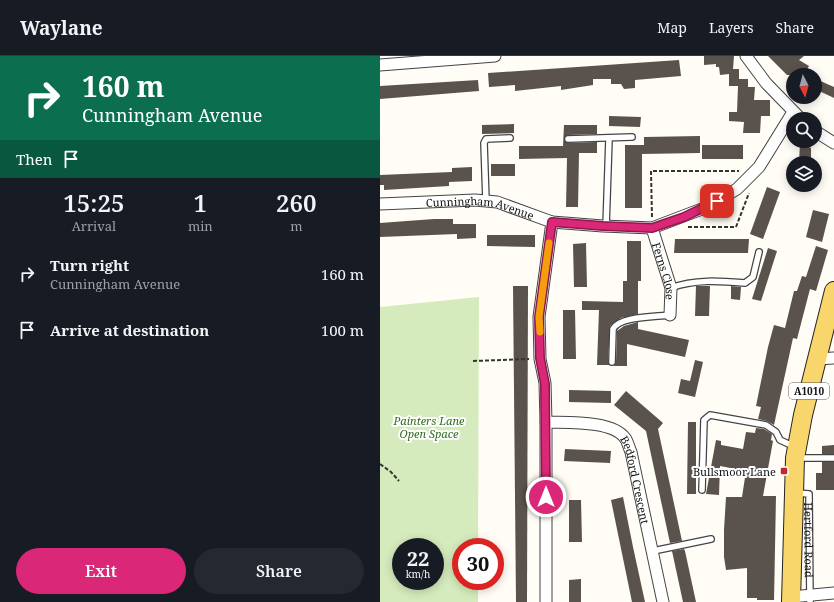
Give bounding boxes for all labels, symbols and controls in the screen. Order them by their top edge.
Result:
text: Waylane [20,15,103,41]
text: Map [657,18,687,37]
text: Layers [709,18,754,37]
text: Share [776,18,814,37]
text: 160 m [82,67,164,105]
north arrow [786,68,822,104]
map controls [786,68,822,192]
icon: right [16,72,68,124]
text: Cunningham Avenue [82,103,262,127]
button: search [786,112,822,148]
icon: arrive [60,148,82,170]
text: Then [16,149,52,169]
button: layers [786,156,822,192]
pin [700,184,734,218]
text: 15:25 [63,186,125,219]
text: 1 [194,186,207,219]
text: 260 [276,186,317,219]
icon: arrive [706,190,728,212]
street label: Cunningham Avenue [425,192,536,222]
text: Arrival [72,217,116,235]
text: min [188,217,213,235]
text: m [290,217,302,235]
street label: Ferns Close [649,240,678,300]
text: Turn right [50,255,129,275]
icon: right [16,263,38,285]
text: 160 m [321,264,364,284]
text: Cunningham Avenue [50,275,180,293]
icon: arrive [16,319,38,341]
text: Arrive at destination [50,320,209,340]
text: 100 m [321,320,364,340]
road number: A1010 [789,383,829,399]
park label: Painters Lane Open Space [393,413,465,441]
street label: Bedford Crescent [618,433,654,525]
place label: Bullsmoor Lane [693,464,776,479]
marker: Bullsmoor Lane [779,466,789,476]
position arrow [525,476,567,518]
street label: Hertford Road [802,502,817,578]
speed limit sign: 30 [452,538,504,590]
text: 22 [407,545,429,572]
button: Exit [16,548,186,594]
button: Share [194,548,364,594]
text: km/h [406,567,430,581]

